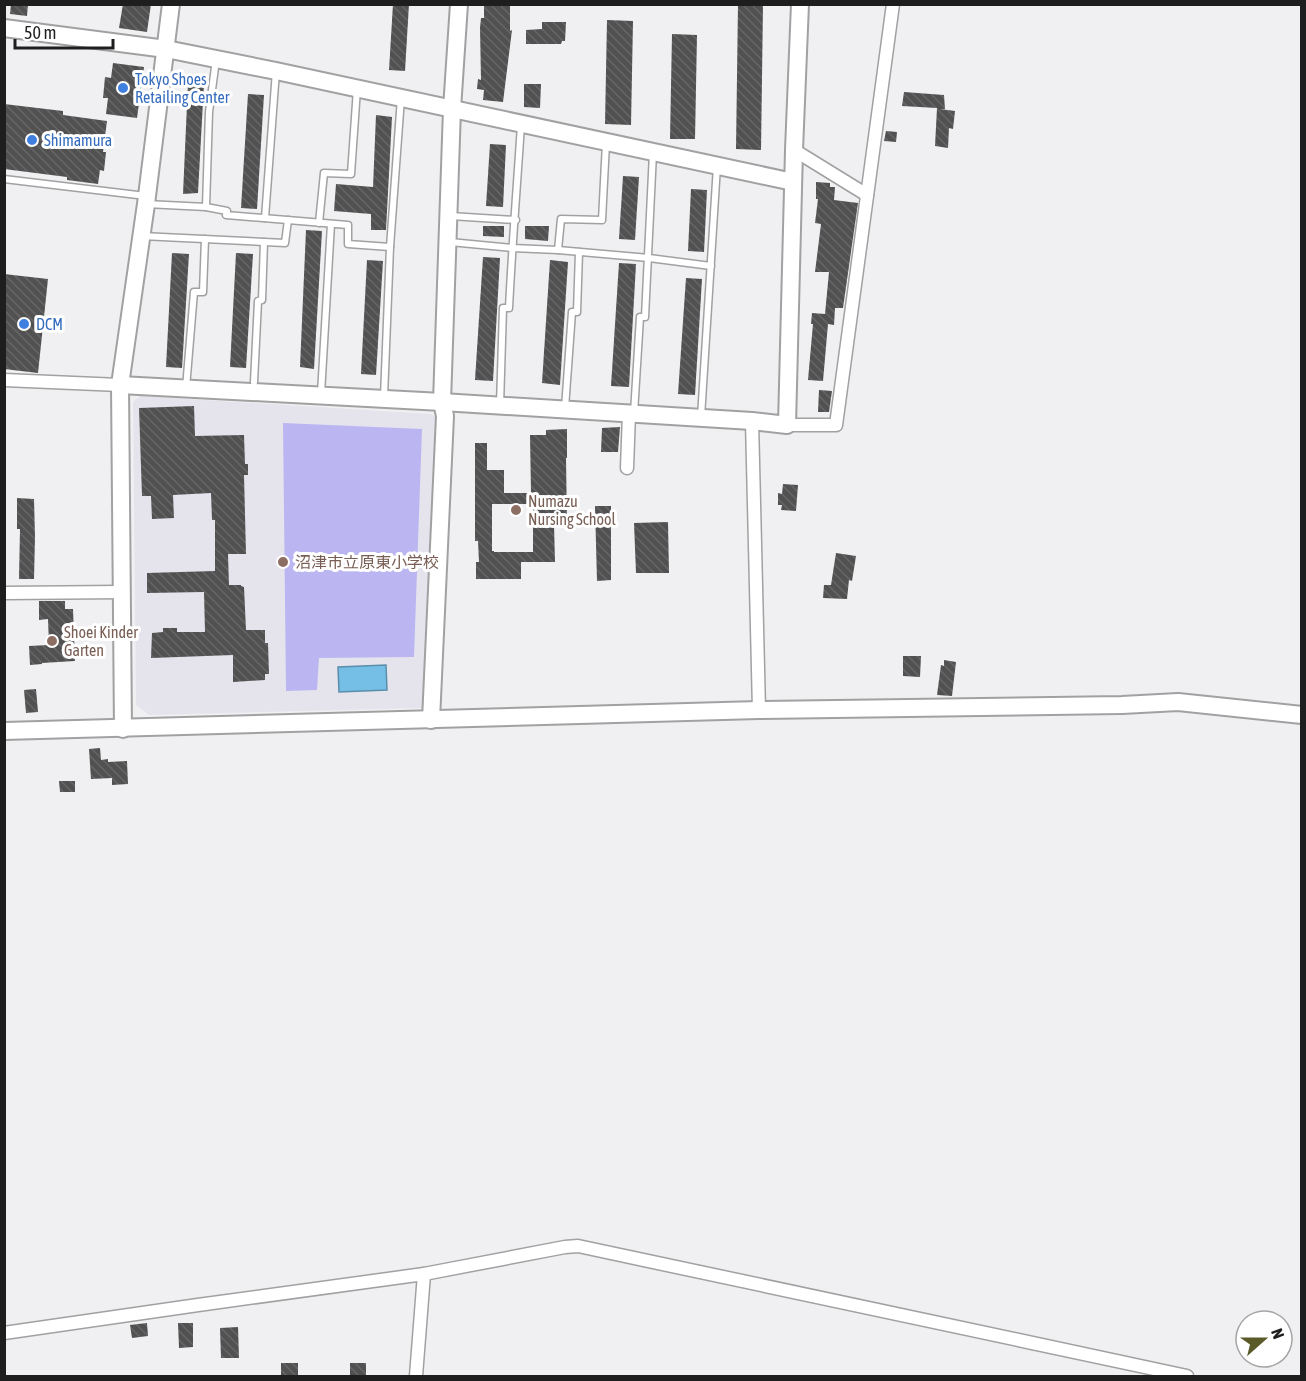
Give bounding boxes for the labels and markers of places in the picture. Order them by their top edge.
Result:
place label: Tokyo Shoes Retailing Center [135,70,230,107]
marker: Tokyo Shoes Retailing Center [116,81,130,95]
place label: Shimamura [44,131,112,149]
marker: Shimamura [25,133,39,147]
place label: DCM [36,315,63,333]
marker: DCM [17,317,31,331]
place label: Numazu Nursing School [528,492,616,529]
marker: Numazu Nursing School [509,503,523,517]
place label: 沼津市立原東小学校 [295,553,439,571]
marker: 沼津市立原東小学校 [276,555,290,569]
place label: Shoei Kinder Garten [64,623,138,659]
marker: Shoei Kinder Garten [45,634,59,648]

